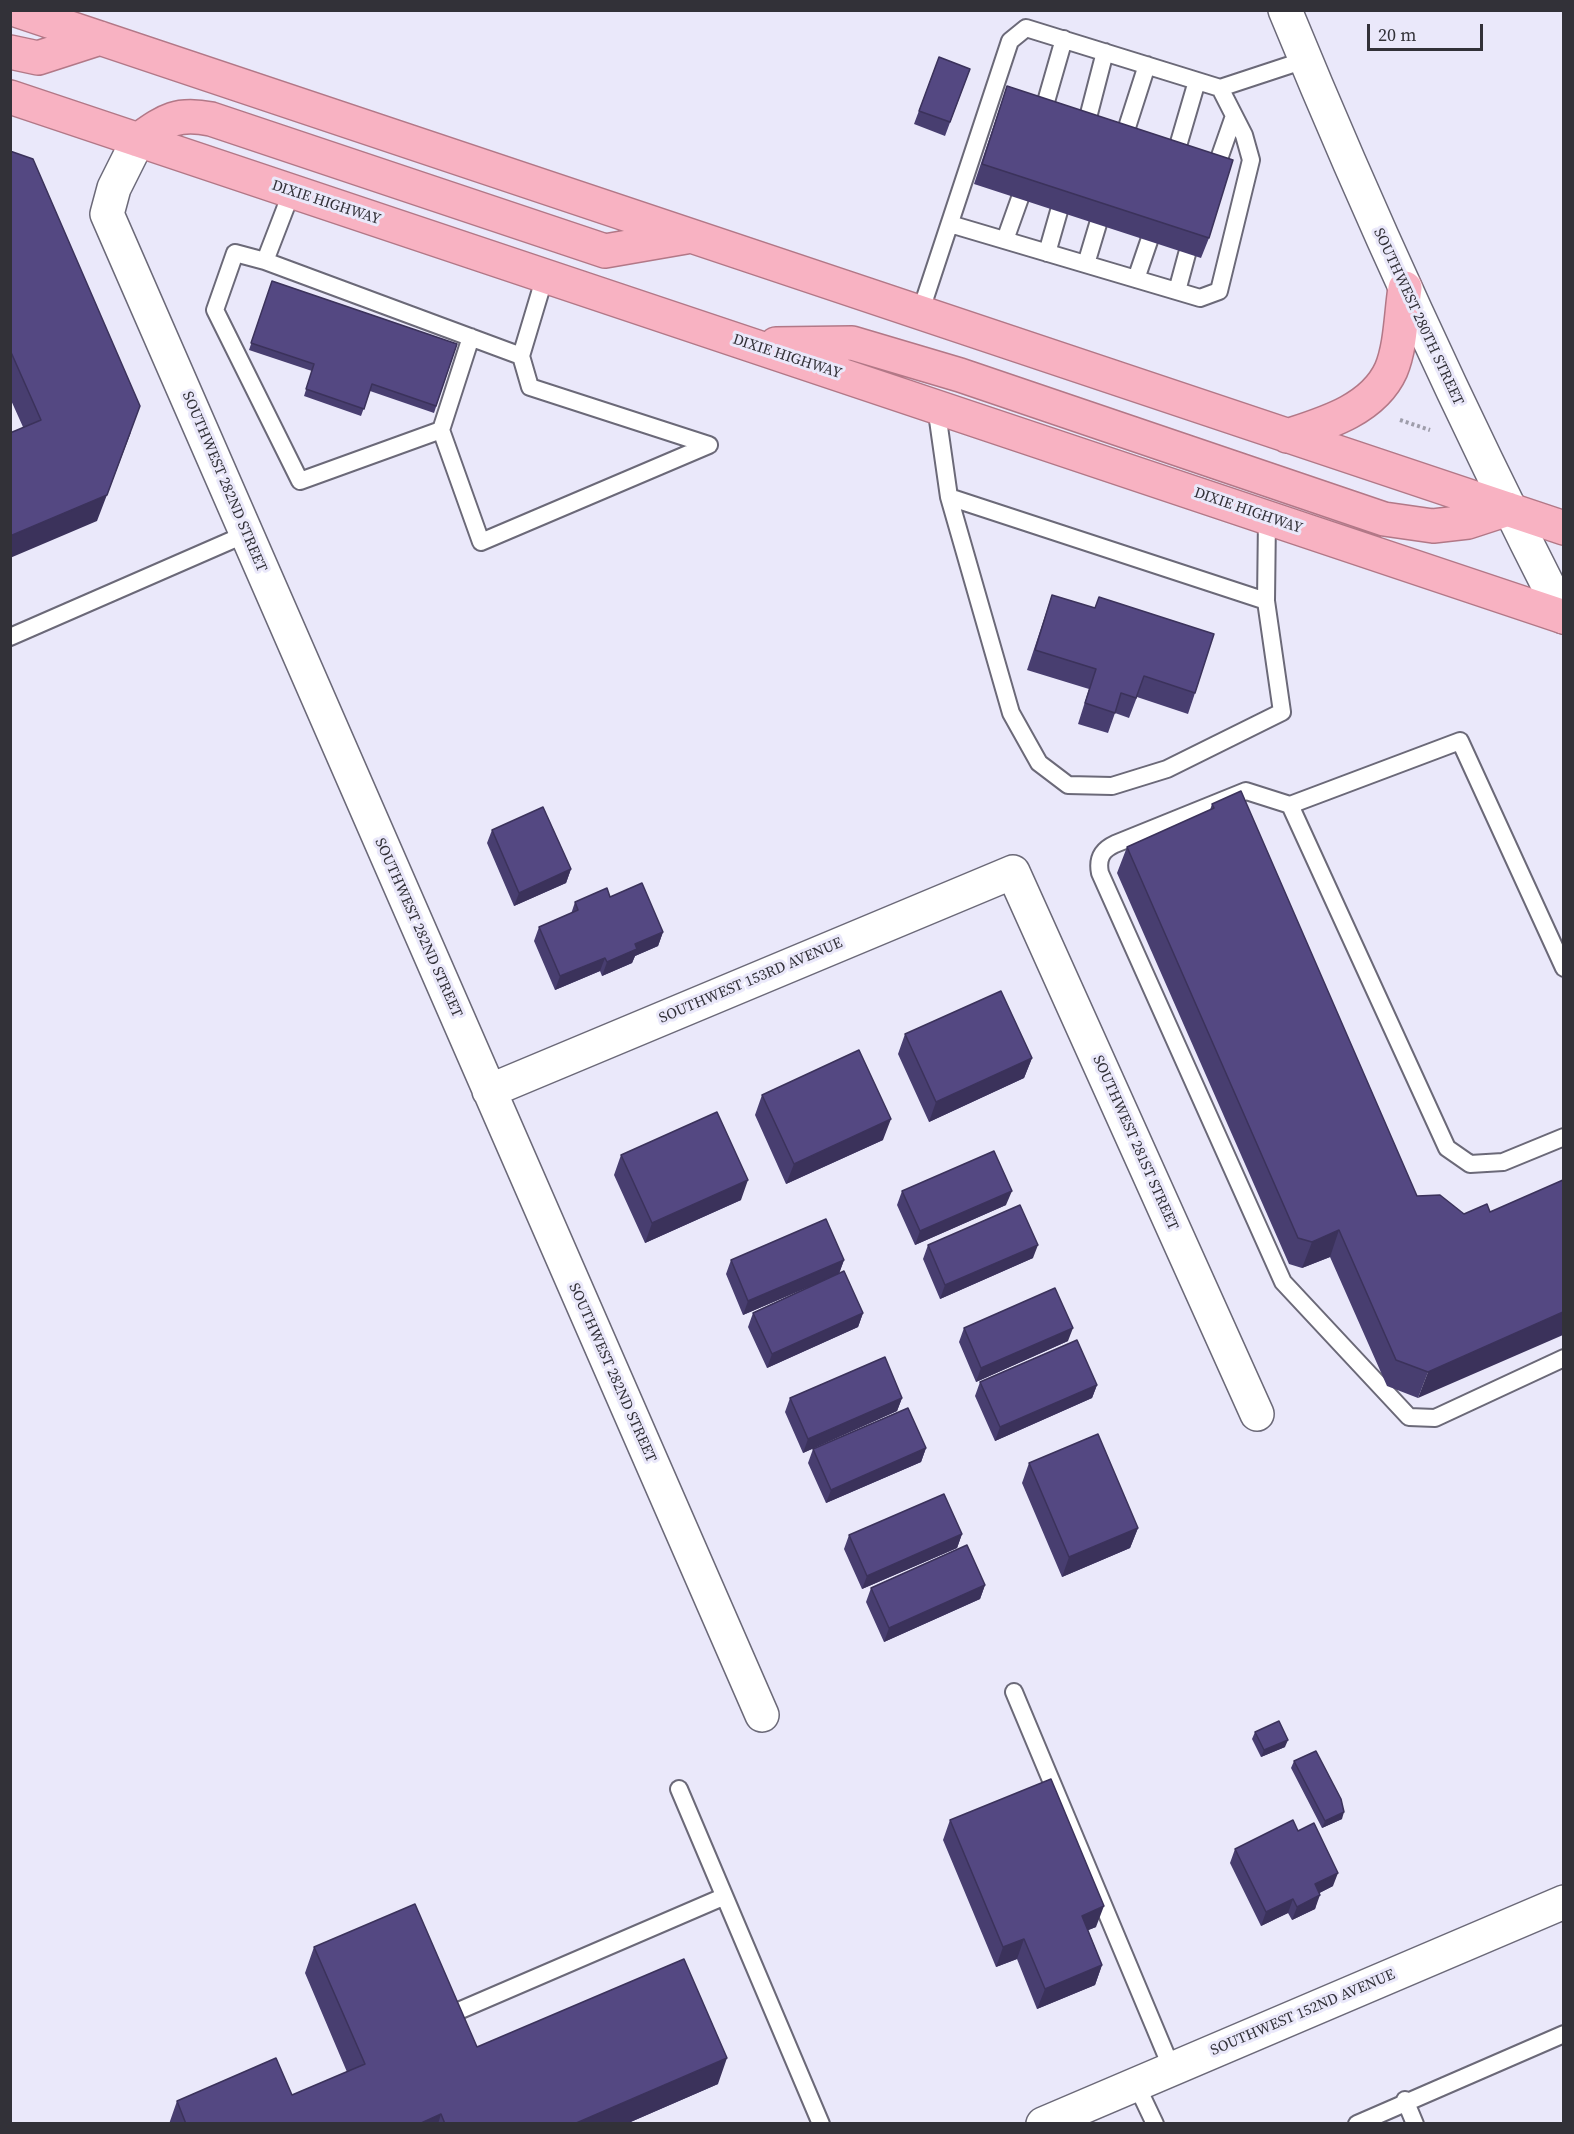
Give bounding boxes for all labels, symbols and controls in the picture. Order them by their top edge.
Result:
scale bar [1370,12,1486,50]
text: 20 m [1378,22,1416,47]
street label: DIXIE HIGHWAY [269,177,383,229]
street label: SOUTHWEST 280TH STREET [1369,225,1467,409]
street label: DIXIE HIGHWAY [730,331,844,383]
street label: SOUTHWEST 282ND STREET [178,389,270,575]
street label: DIXIE HIGHWAY [1191,484,1305,538]
street label: SOUTHWEST 282ND STREET [370,836,466,1020]
street label: SOUTHWEST 153RD AVENUE [657,934,845,1028]
street label: SOUTHWEST 281ST STREET [1088,1053,1182,1233]
street label: SOUTHWEST 282ND STREET [564,1281,660,1465]
street label: SOUTHWEST 152ND AVENUE [1208,1966,1398,2060]

